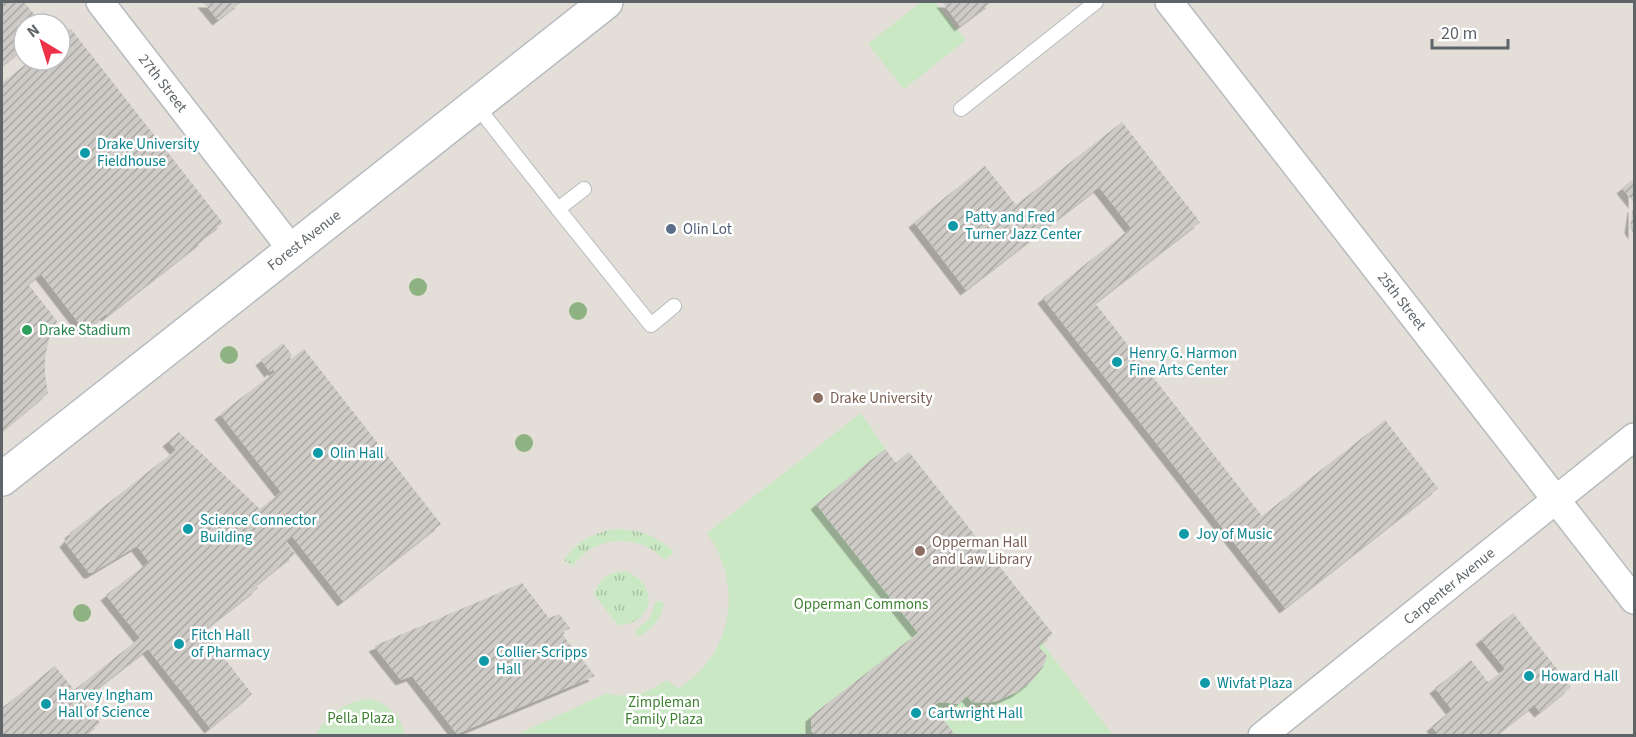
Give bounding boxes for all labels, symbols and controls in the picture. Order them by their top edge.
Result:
north arrow [12,12,72,72]
scale bar [1432,12,1508,50]
text: N [22,19,44,43]
text: 20 m [1441,21,1477,46]
street label: 27th Street [133,50,192,117]
place label: Drake University Fieldhouse [97,134,199,172]
marker: Drake University Fieldhouse [78,146,92,160]
street label: Forest Avenue [263,205,345,276]
place label: Patty and Fred Turner Jazz Center [965,207,1083,245]
place label: Olin Lot [683,219,732,240]
marker: Patty and Fred Turner Jazz Center [946,219,960,233]
marker: Olin Lot [664,222,678,236]
street label: 25th Street [1372,268,1431,335]
place label: Drake Stadium [39,320,131,341]
marker: Drake Stadium [20,323,34,337]
place label: Henry G. Harmon Fine Arts Center [1129,343,1237,381]
marker: Henry G. Harmon Fine Arts Center [1110,355,1124,369]
place label: Drake University [830,388,932,409]
marker: Drake University [811,391,825,405]
place label: Olin Hall [330,443,384,464]
marker: Olin Hall [311,446,325,460]
place label: Science Connector Building [200,510,317,548]
marker: Science Connector Building [181,522,195,536]
place label: Joy of Music [1196,524,1273,545]
marker: Joy of Music [1177,527,1191,541]
place label: Opperman Hall and Law Library [932,532,1032,570]
street label: Carpenter Avenue [1399,543,1499,630]
marker: Opperman Hall and Law Library [913,544,927,558]
park label: Opperman Commons [794,594,928,615]
place label: Fitch Hall of Pharmacy [191,625,270,663]
marker: Fitch Hall of Pharmacy [172,637,186,651]
place label: Collier-Scripps Hall [496,642,587,680]
marker: Collier-Scripps Hall [477,654,491,668]
place label: Howard Hall [1541,666,1619,687]
marker: Howard Hall [1522,669,1536,683]
place label: Wivfat Plaza [1217,673,1292,694]
marker: Wivfat Plaza [1198,676,1212,690]
place label: Harvey Ingham Hall of Science [58,685,153,723]
park label: Zimpleman Family Plaza [625,692,703,730]
marker: Harvey Ingham Hall of Science [39,697,53,711]
place label: Cartwright Hall [928,703,1023,724]
marker: Cartwright Hall [909,706,923,720]
park label: Pella Plaza [327,708,395,729]

